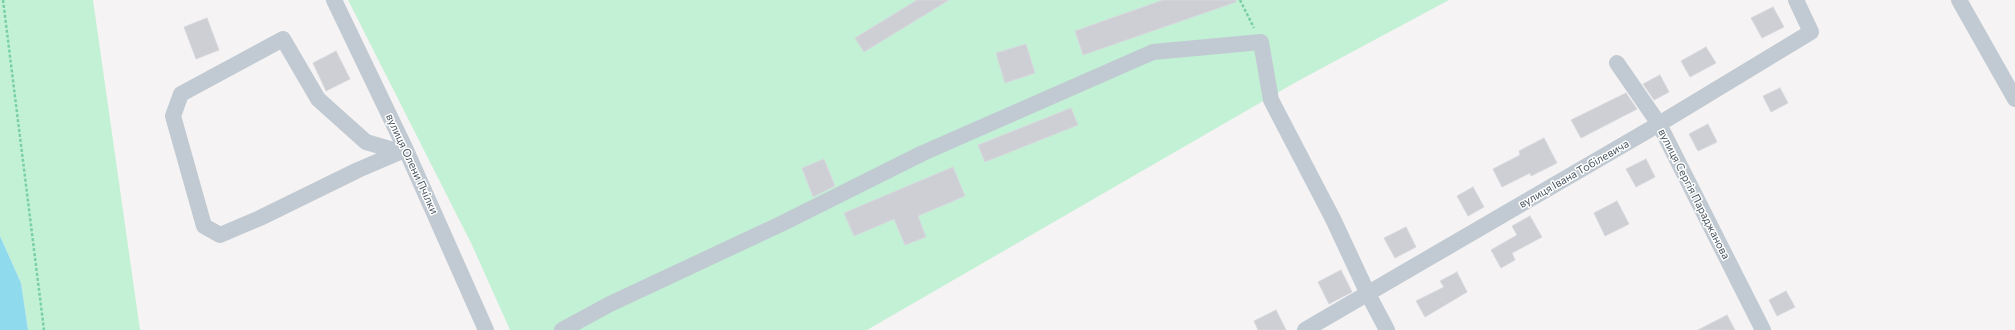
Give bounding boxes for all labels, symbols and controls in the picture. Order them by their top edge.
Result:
street label: вулиця Олени Пчілки [383,112,441,216]
street label: вулиця Сергія Параджанова [1655,127,1733,261]
street label: вулиця Івана Тобілевича [1517,137,1631,211]

